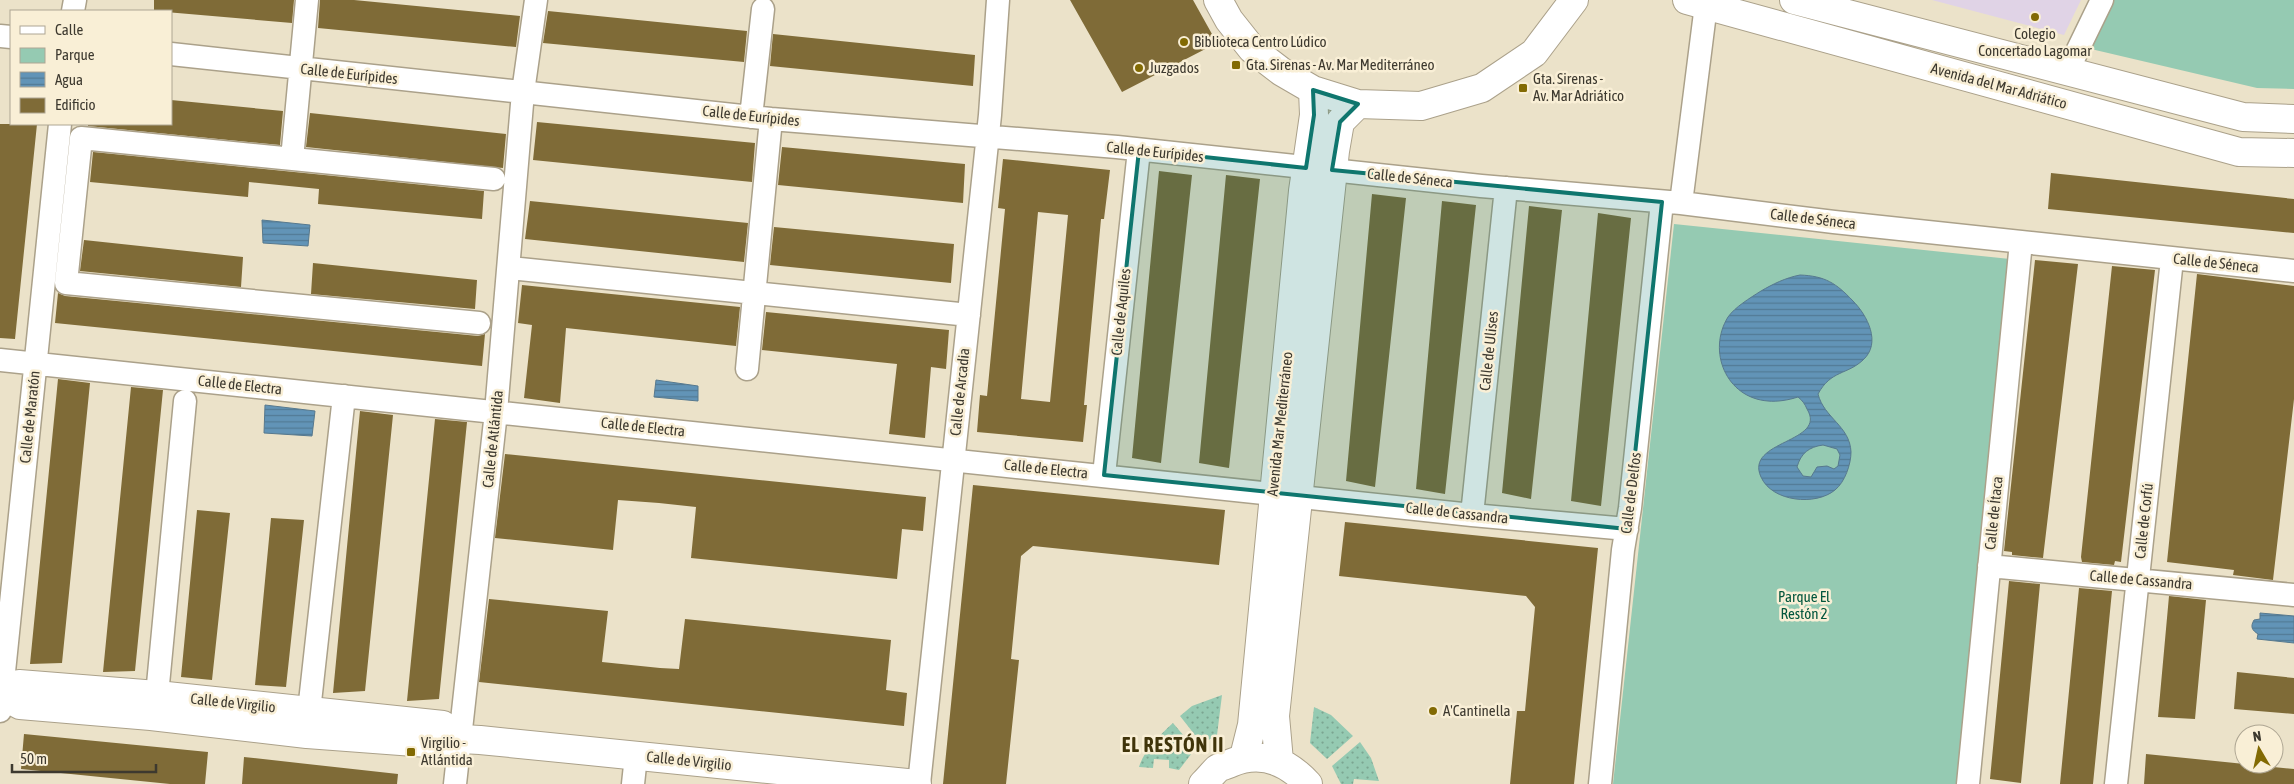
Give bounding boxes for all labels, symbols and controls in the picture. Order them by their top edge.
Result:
legend [10,10,172,125]
marker: Colegio Concertado Lagomar [2029,11,2041,23]
text: Calle [55,21,84,38]
place label: Colegio Concertado Lagomar [1978,25,2092,59]
place label: Biblioteca Centro Lúdico [1194,33,1327,50]
marker: Biblioteca Centro Lúdico [1178,36,1190,48]
text: Parque [55,46,95,63]
place label: Gta. Sirenas - Av. Mar Mediterráneo [1246,56,1435,73]
place label: Juzgados [1149,59,1199,76]
marker: Gta. Sirenas - Av. Mar Mediterráneo [1230,59,1242,71]
street label: Avenida del Mar Adriático [1929,59,2069,112]
street label: Calle de Eurípides [300,60,399,87]
marker: Juzgados [1133,62,1145,74]
place label: Gta. Sirenas - Av. Mar Adriático [1533,70,1624,104]
text: Agua [55,71,83,88]
marker: Gta. Sirenas - Av. Mar Adriático [1517,82,1529,94]
text: Edificio [55,96,96,113]
street label: Calle de Eurípides [702,102,801,129]
street label: Calle de Eurípides [1106,138,1205,165]
street label: Calle de Séneca [1366,165,1454,190]
street label: Calle de Séneca [1769,205,1857,232]
street label: Calle de Séneca [2172,250,2260,275]
street label: Calle de Aquiles [1107,268,1134,356]
street label: Calle de Ulises [1476,310,1501,392]
street label: Calle de Arcadia [946,347,973,437]
street label: Avenida Mar Mediterráneo [1263,351,1296,497]
street label: Calle de Maratón [16,370,43,464]
street label: Calle de Electra [197,372,283,397]
street label: Calle de Atlántida [479,389,506,489]
street label: Calle de Electra [600,414,686,439]
street label: Calle de Delfos [1617,451,1644,535]
street label: Calle de Electra [1003,456,1089,481]
street label: Calle de Ítaca [1981,475,2006,551]
street label: Calle de Corfú [2131,482,2156,560]
street label: Calle de Cassandra [1405,499,1509,526]
street label: Calle de Cassandra [2089,567,2193,592]
park label: Parque El Restón 2 [1778,588,1830,622]
street label: Calle de Virgilio [190,690,276,715]
place label: A'Cantinella [1443,702,1511,719]
marker: A'Cantinella [1427,705,1439,717]
north arrow [2234,724,2284,774]
text: N [2252,728,2262,745]
district label: EL RESTÓN II [1122,733,1224,756]
place label: Virgilio - Atlántida [421,734,473,768]
scale bar [12,742,156,774]
marker: Virgilio - Atlántida [405,746,417,758]
street label: Calle de Virgilio [646,748,732,773]
text: 50 m [20,750,47,767]

